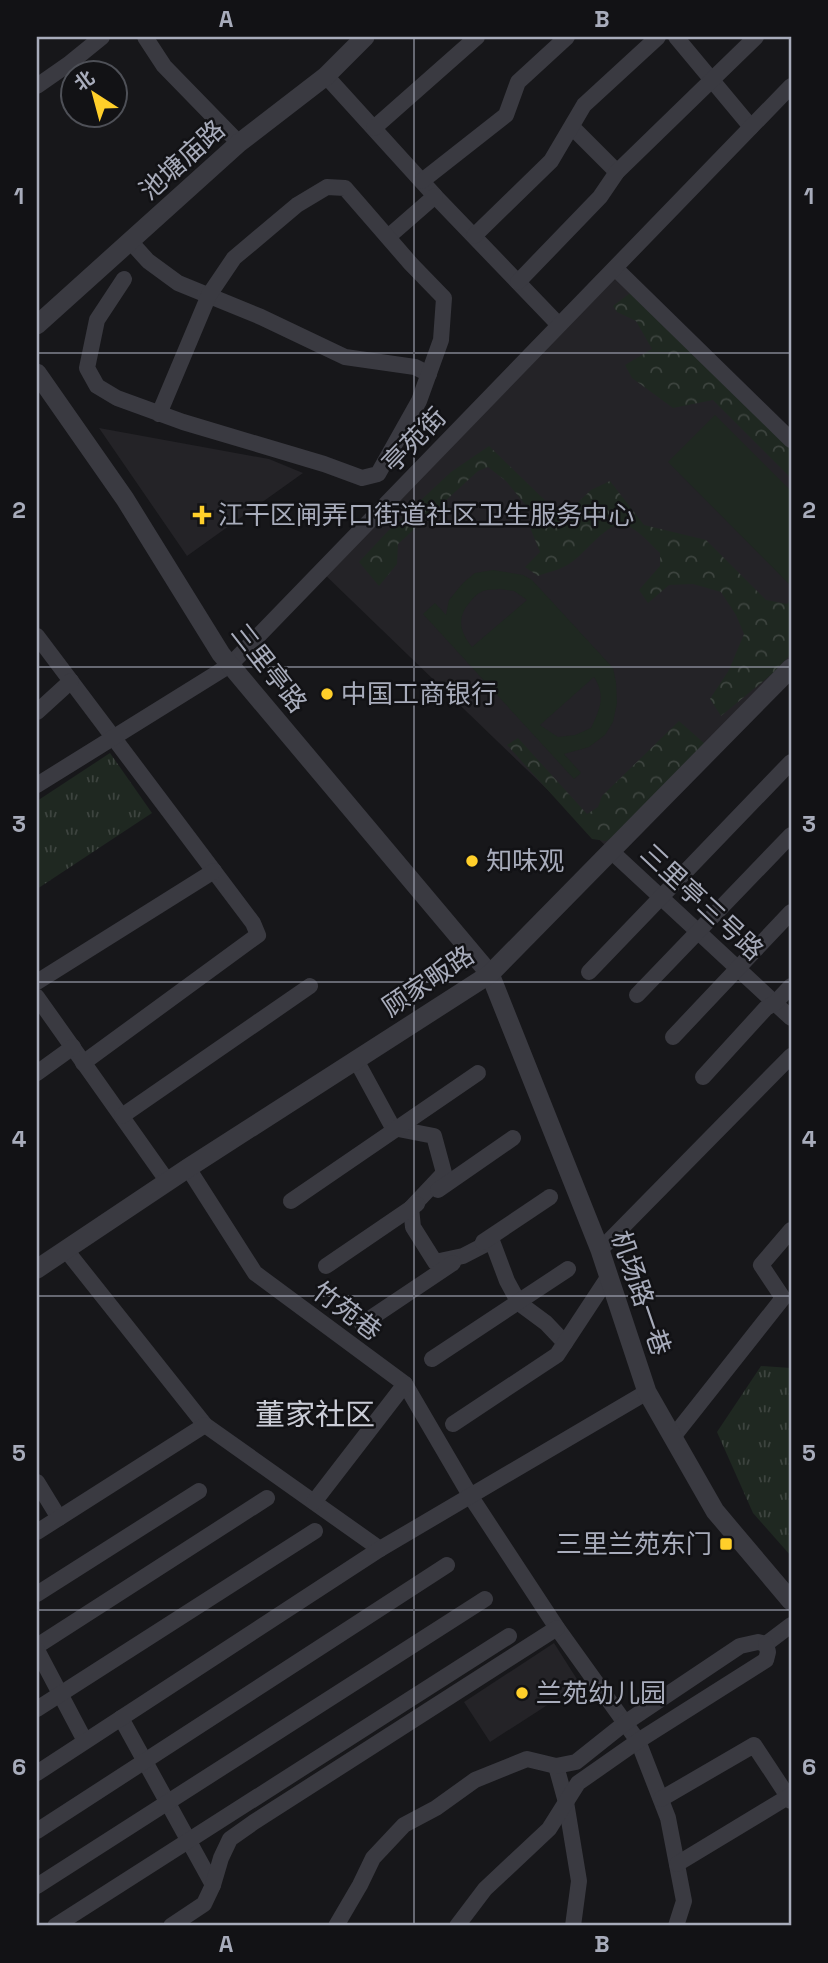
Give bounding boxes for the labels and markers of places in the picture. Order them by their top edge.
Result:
place label: 江干区闸弄口街道社区卫生服务中心 [218,498,634,532]
marker: 江干区闸弄口街道社区卫生服务中心 [192,505,212,525]
place label: 中国工商银行 [341,677,497,711]
marker: 中国工商银行 [319,686,335,702]
place label: 知味观 [486,844,564,878]
marker: 知味观 [464,853,480,869]
place label: 三里兰苑东门 [556,1527,712,1561]
marker: 三里兰苑东门 [718,1536,734,1552]
place label: 兰苑幼儿园 [536,1676,666,1710]
marker: 兰苑幼儿园 [514,1685,530,1701]

